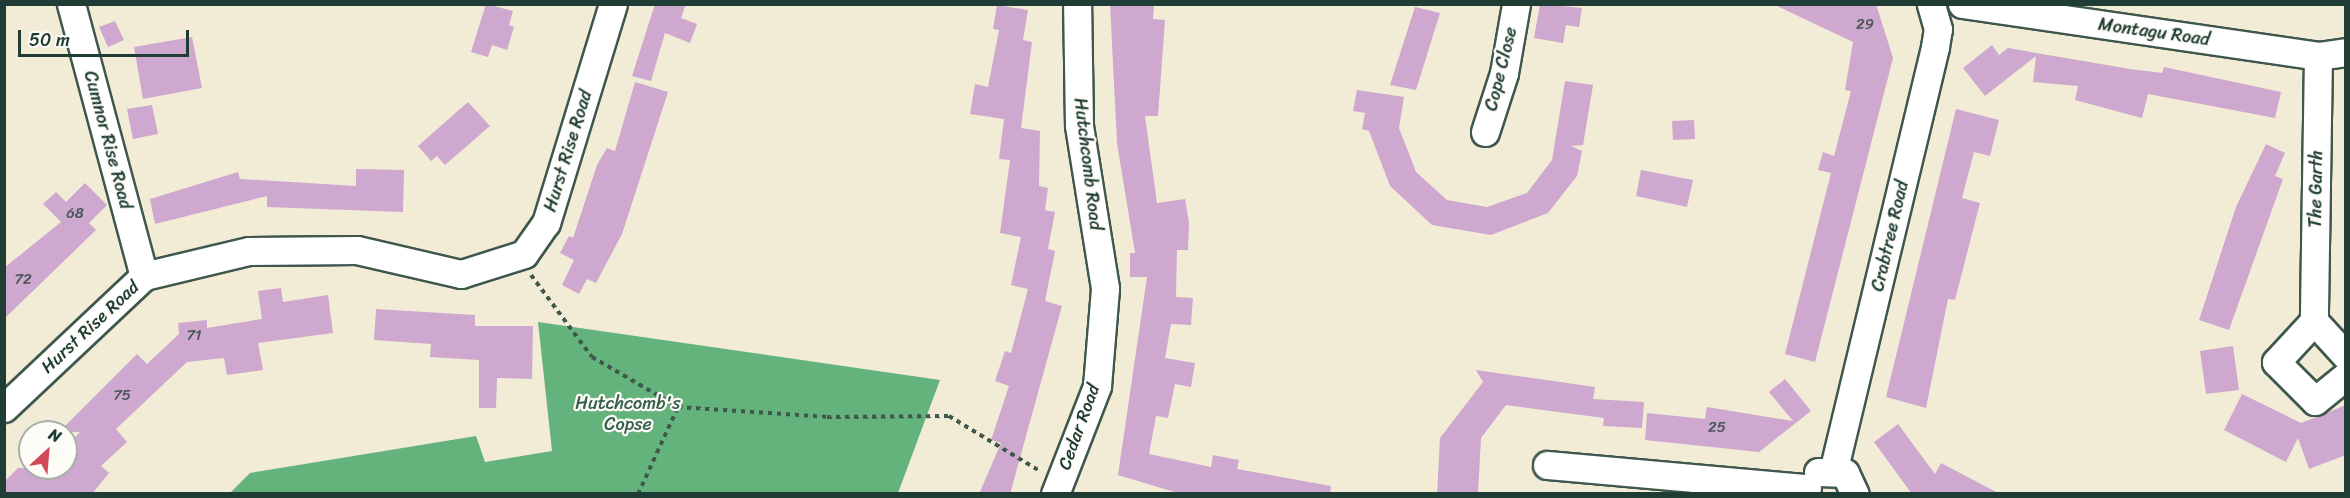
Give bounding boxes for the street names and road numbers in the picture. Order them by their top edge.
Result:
street label: Montagu Road [2097,13,2211,51]
street label: Cope Close [1480,24,1522,114]
street label: Cumnor Rise Road [79,68,137,212]
street label: Hurst Rise Road [539,87,597,215]
street label: Hutchcomb Road [1069,96,1107,232]
street label: The Garth [2305,150,2327,228]
street label: Crabtree Road [1867,178,1913,294]
street label: Hurst Rise Road [36,276,144,378]
street label: Cedar Road [1054,381,1104,473]

